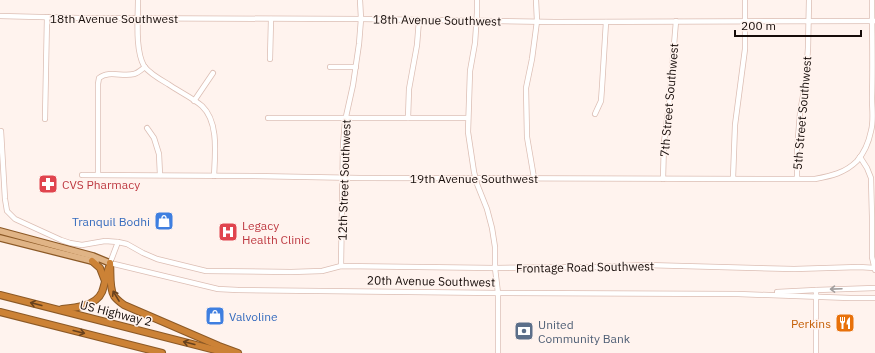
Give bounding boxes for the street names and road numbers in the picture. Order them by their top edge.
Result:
street label: 18th Avenue Southwest [50,11,178,26]
street label: 18th Avenue Southwest [373,11,501,29]
street label: 7th Street Southwest [657,43,681,157]
street label: 5th Street Southwest [790,56,814,170]
street label: 12th Street Southwest [334,119,354,241]
street label: 19th Avenue Southwest [410,171,538,186]
street label: Frontage Road Southwest [516,258,654,276]
street label: 20th Avenue Southwest [367,272,495,290]
street label: US Highway 2 [78,297,154,329]

